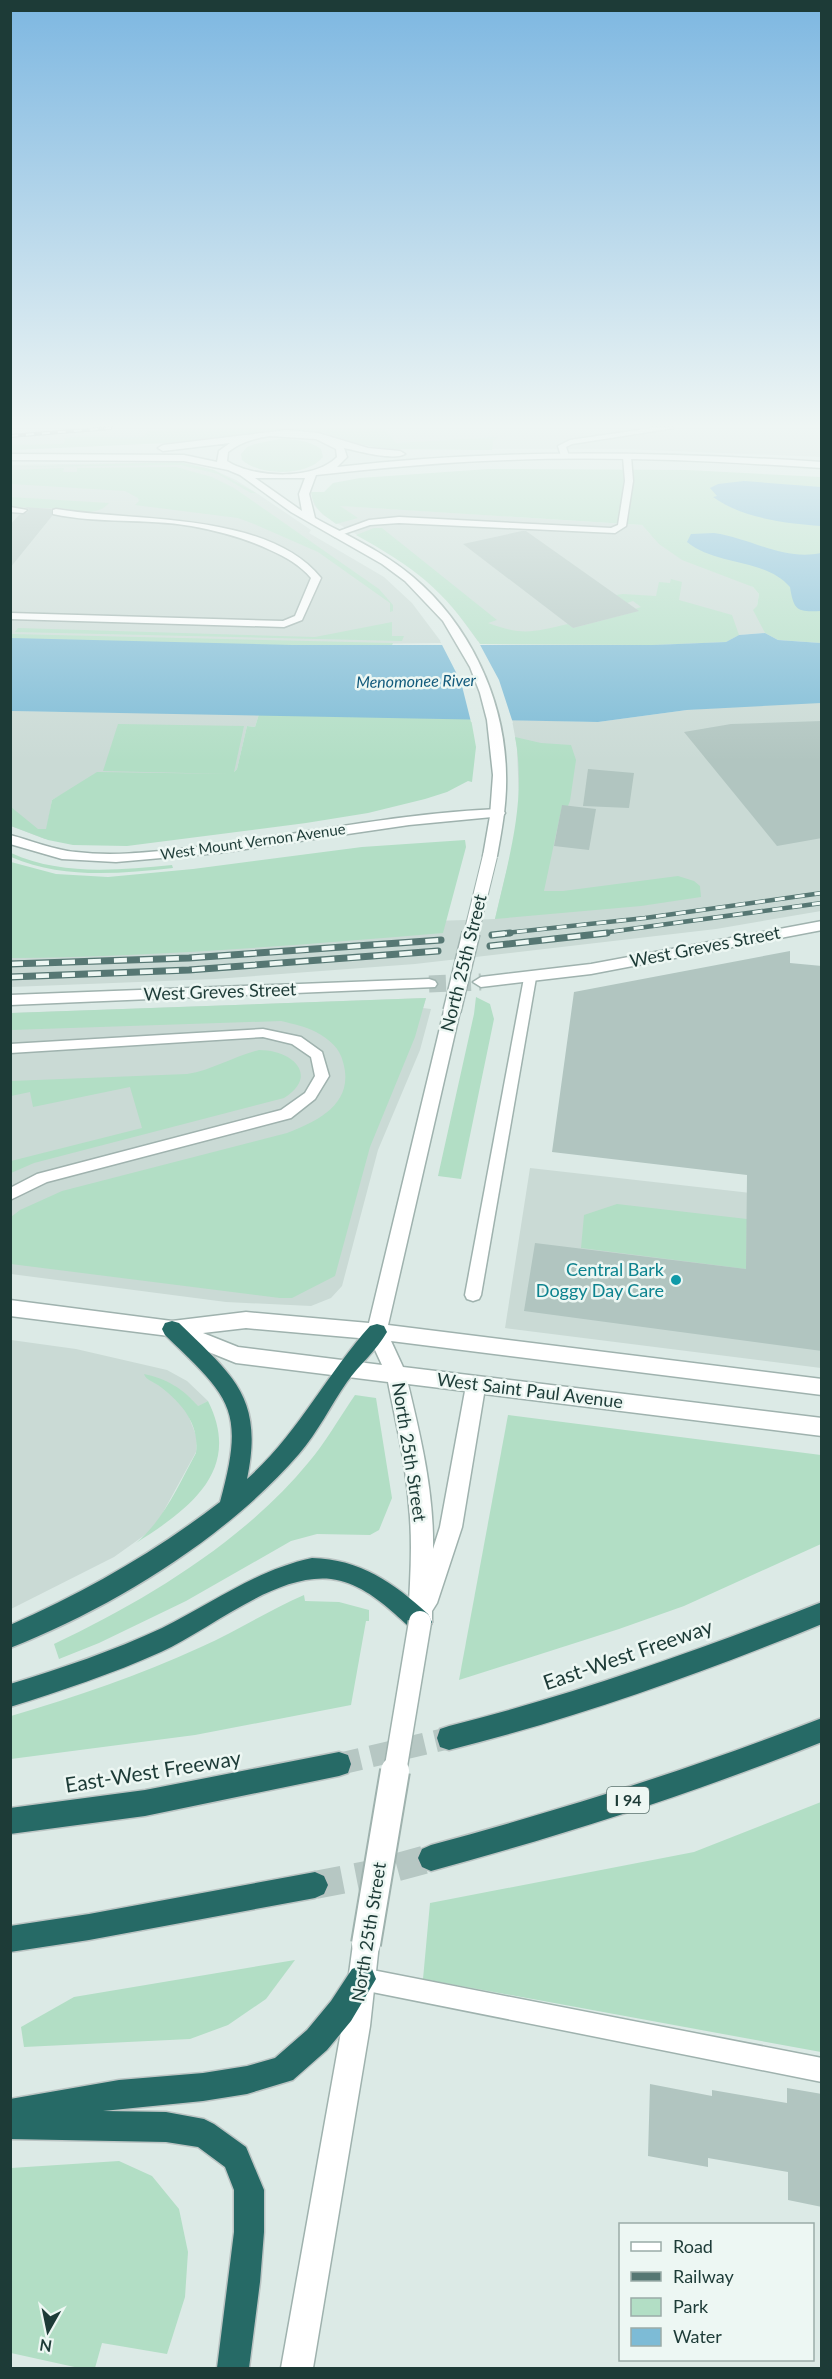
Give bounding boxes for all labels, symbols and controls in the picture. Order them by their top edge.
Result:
water label: Menomonee River [356,670,477,691]
street label: West Mount Vernon Avenue [159,819,347,863]
street label: North 25th Street [435,891,491,1034]
street label: West Greves Street [628,921,782,971]
street label: West Greves Street [143,977,297,1005]
place label: Central Bark Doggy Day Care [536,1258,665,1301]
marker: Central Bark Doggy Day Care [669,1273,683,1287]
street label: West Saint Paul Avenue [436,1368,624,1412]
street label: North 25th Street [388,1381,432,1524]
street label: East-West Freeway [539,1613,716,1694]
street label: East-West Freeway [63,1744,243,1797]
road number: I 94 [607,1787,649,1813]
street label: North 25th Street [346,1860,390,2003]
legend [619,2223,814,2361]
text: Road [673,2235,713,2257]
text: Railway [673,2265,734,2287]
text: Park [673,2295,709,2317]
north arrow [18,2301,78,2361]
text: Water [673,2325,722,2347]
text: N [38,2336,53,2357]

